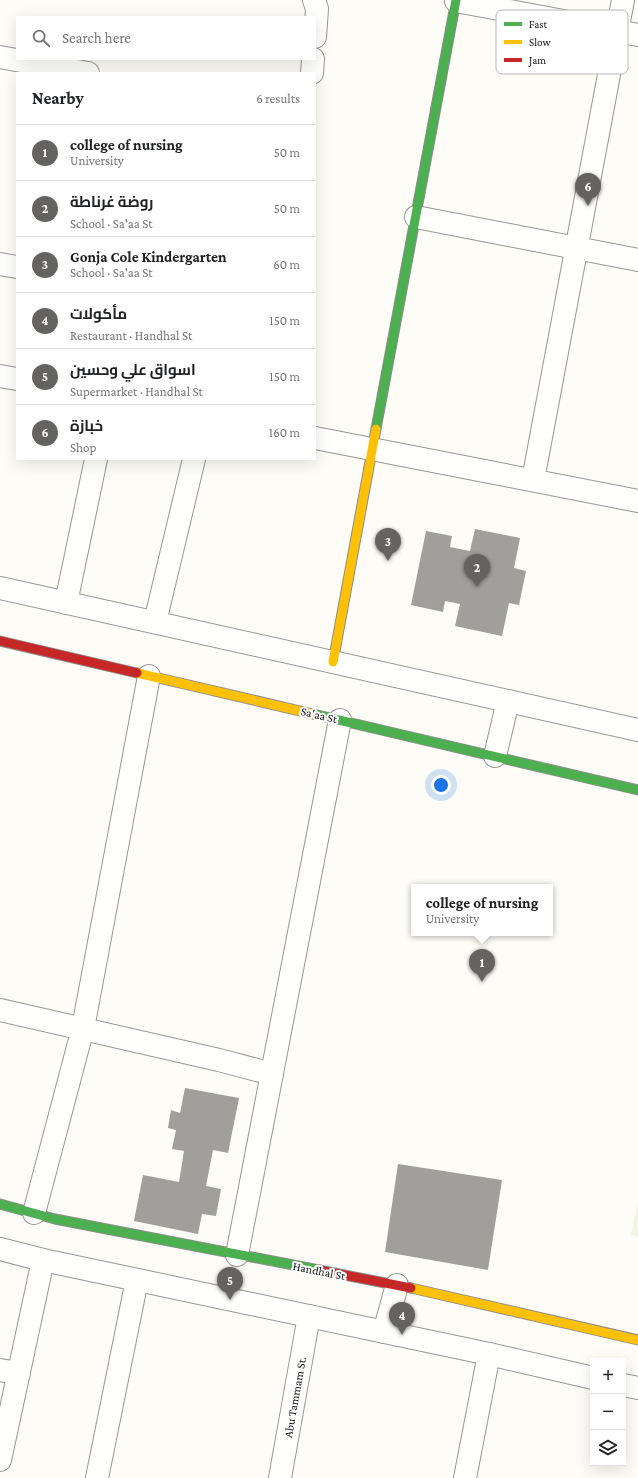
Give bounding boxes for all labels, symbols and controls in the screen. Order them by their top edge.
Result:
legend [496,10,628,74]
search box [16,16,316,60]
text: Fast [529,18,548,30]
icon: search [30,27,52,49]
text: Search here [62,30,131,46]
text: Slow [529,36,551,48]
text: Jam [528,54,546,67]
text: Nearby [32,89,84,108]
text: 6 results [256,91,300,106]
text: college of nursing [70,137,183,153]
text: 1 [43,145,47,160]
text: 50 m [274,145,300,160]
text: University [70,153,124,168]
pin: 6 [575,173,601,206]
text: روضة غرناطة [70,194,153,210]
text: 2 [42,201,48,216]
text: 50 m [274,201,300,216]
text: School · Sa'aa St [70,216,153,231]
text: Gonja Cole Kindergarten [70,249,227,265]
text: 3 [42,257,48,272]
text: 60 m [273,257,300,272]
text: School · Sa'aa St [70,265,153,280]
text: مأكولات [70,306,127,322]
text: 4 [41,313,49,328]
text: 150 m [269,313,300,328]
text: Restaurant · Handhal St [70,328,192,343]
text: اسواق علي وحسين [70,362,196,378]
text: 5 [42,369,48,384]
text: 150 m [269,369,300,384]
text: Supermarket · Handhal St [70,384,203,399]
text: خبازة [70,418,103,434]
text: 6 [41,425,49,440]
text: 160 m [269,425,300,440]
text: Shop [70,440,96,455]
pin: 3 [375,528,401,561]
pin: 2 [464,554,490,587]
street label: Sa'aa St [299,704,340,726]
your location [431,775,451,795]
popup [411,884,553,936]
text: college of nursing [426,895,538,911]
text: University [426,911,479,926]
pin: 1 [469,949,495,982]
street label: Handhal St [292,1259,347,1283]
pin: 5 [217,1267,243,1300]
pin: 4 [389,1302,415,1335]
street label: Abu Tammam St. [281,1355,309,1439]
map controls [590,1358,626,1466]
button: + [590,1358,626,1394]
button: − [590,1394,626,1430]
button: layers [590,1430,626,1466]

